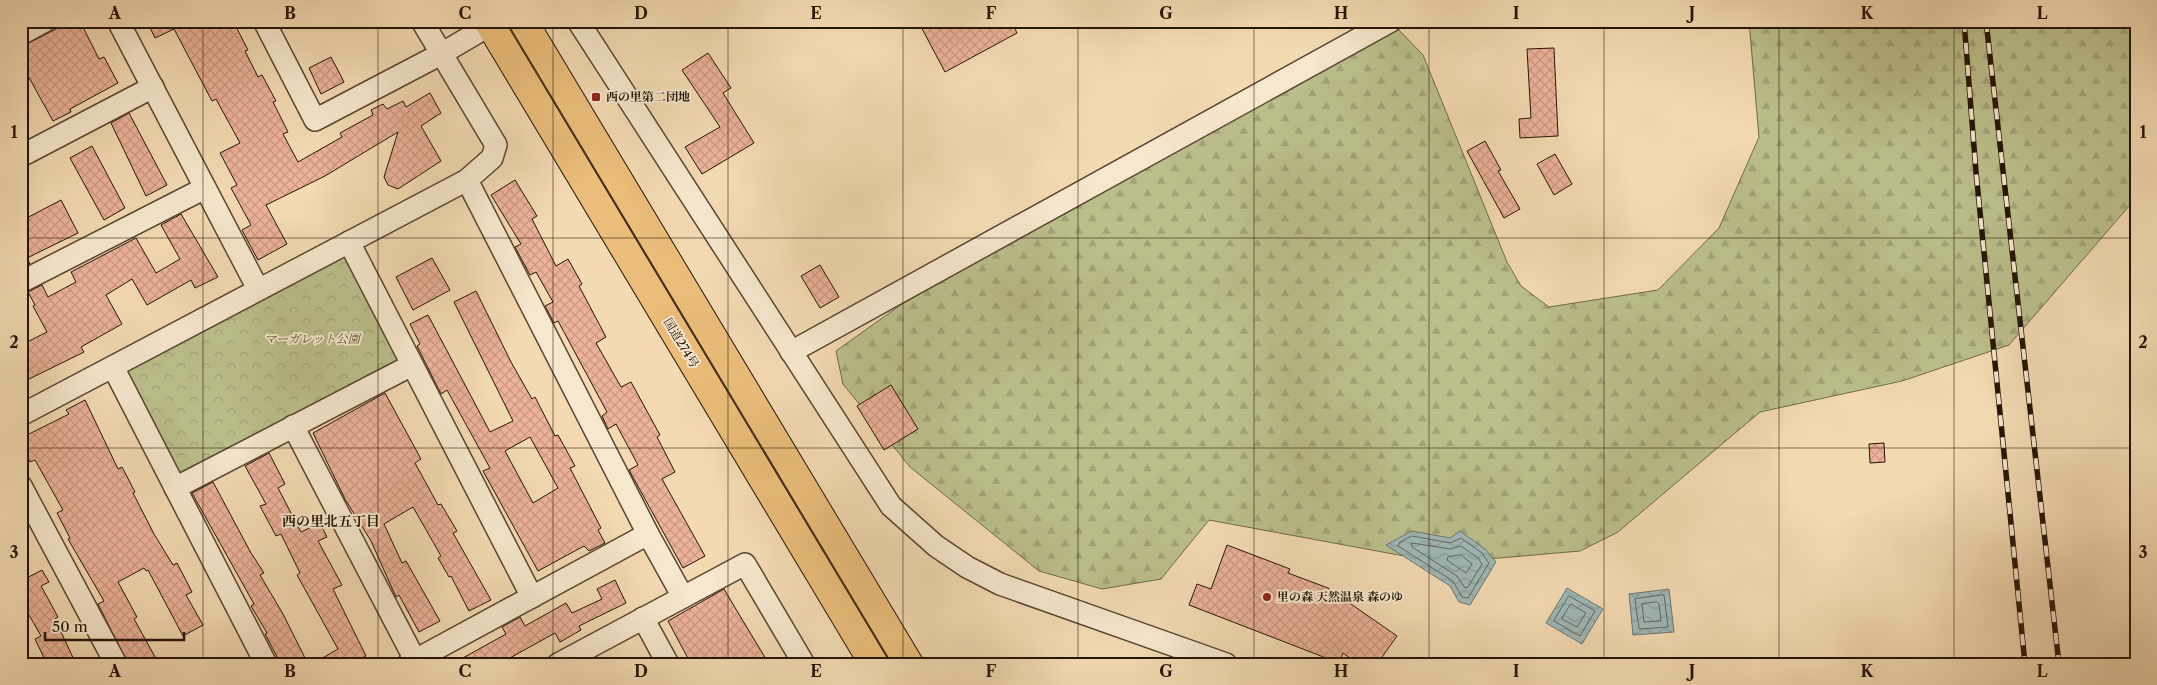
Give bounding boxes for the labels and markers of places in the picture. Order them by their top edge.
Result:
place label: 西の里第二団地 [606,89,690,104]
marker: 西の里第二団地 [590,91,602,103]
place label: 里の森 天然温泉 森のゆ [1277,589,1403,604]
marker: 里の森 天然温泉 森のゆ [1261,591,1273,603]

